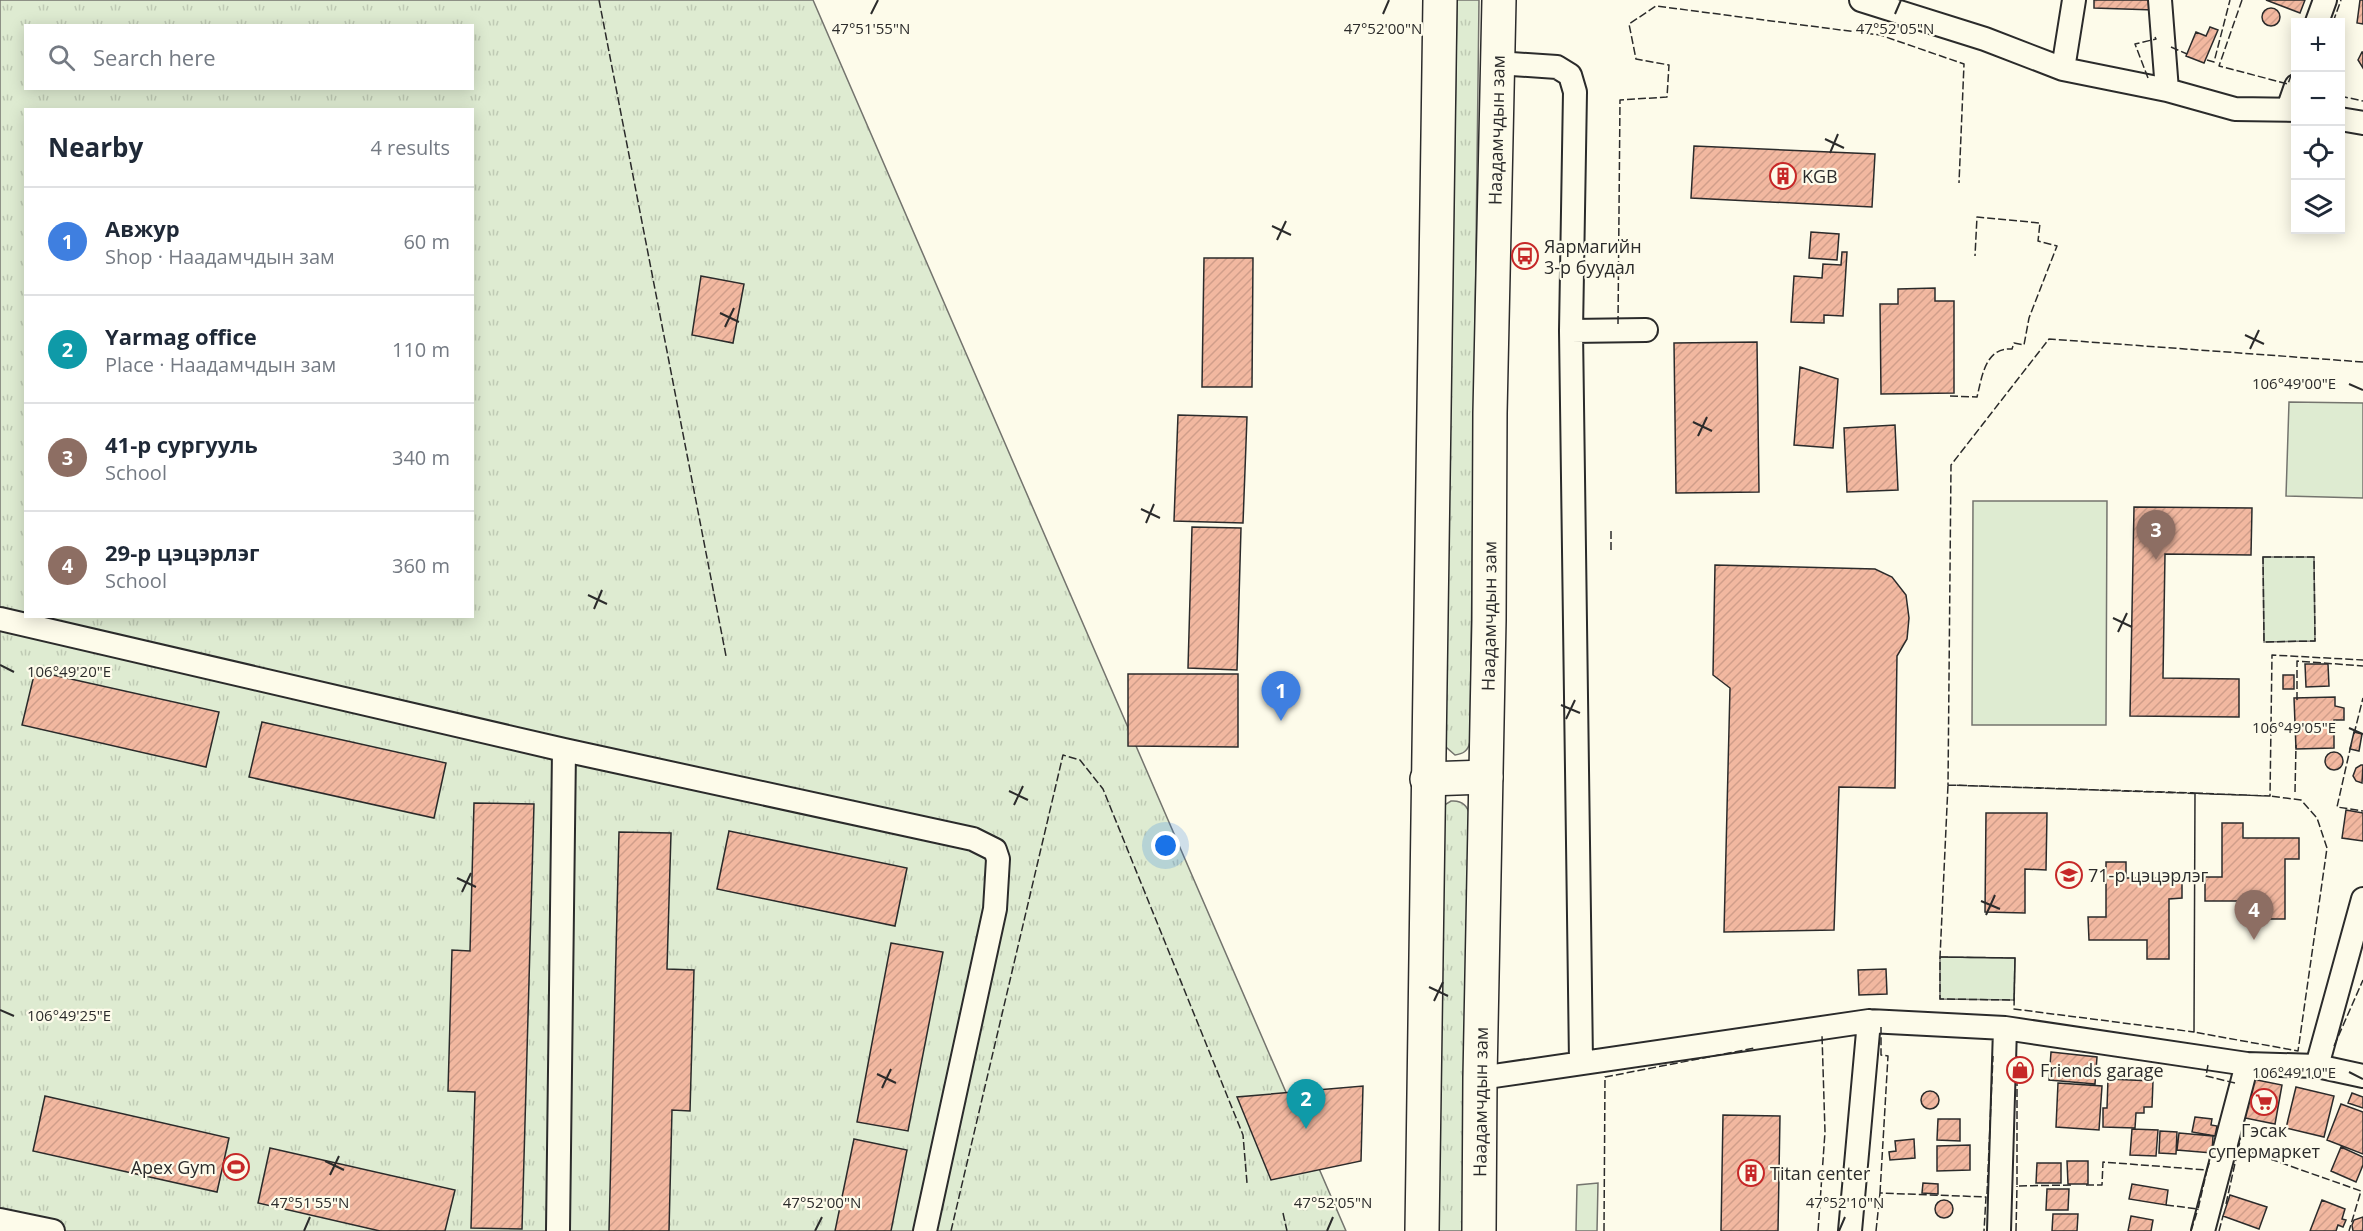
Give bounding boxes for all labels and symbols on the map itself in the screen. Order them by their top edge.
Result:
text: 47°51'55"N [832,18,910,38]
text: 47°52'00"N [1344,18,1422,38]
text: 47°52'05"N [1856,18,1934,38]
street label: Наадамчдын зам [1483,55,1510,205]
building icon: KGB [1768,161,1798,191]
place label: KGB [1802,164,1838,188]
place label: Яармагийн 3-р буудал [1544,234,1642,279]
bus stop icon: Яармагийн 3-р буудал [1510,241,1540,271]
text: 106°49'00"E [2252,373,2336,393]
pin: 3 [2136,510,2176,560]
street label: Наадамчдын зам [1476,541,1501,691]
text: 106°49'20"E [27,661,111,681]
pin: 1 [1262,672,1300,721]
text: 106°49'05"E [2252,717,2336,737]
your location [1151,831,1180,860]
school or university icon: 71-р цэцэрлэг [2054,860,2084,890]
place label: 71-р цэцэрлэг [2088,863,2209,887]
pin: 4 [2234,890,2274,940]
text: 106°49'25"E [27,1005,111,1025]
street label: Наадамчдын зам [1467,1027,1493,1177]
shop icon: Friends garage [2005,1055,2035,1085]
place label: Friends garage [2040,1058,2164,1082]
text: 106°49'10"E [2252,1062,2336,1082]
pin: 2 [1286,1080,1326,1129]
supermarket icon: Гэсак супермаркет [2249,1087,2279,1117]
place label: Гэсак супермаркет [2208,1118,2321,1163]
sports icon: Apex Gym [221,1152,251,1182]
place label: Apex Gym [131,1155,216,1179]
building icon: Titan center [1736,1158,1766,1188]
place label: Titan center [1770,1161,1871,1185]
text: 47°51'55"N [271,1192,349,1212]
text: 47°52'00"N [783,1192,861,1212]
text: 47°52'05"N [1294,1192,1372,1212]
text: 47°52'10"N [1806,1192,1884,1212]

